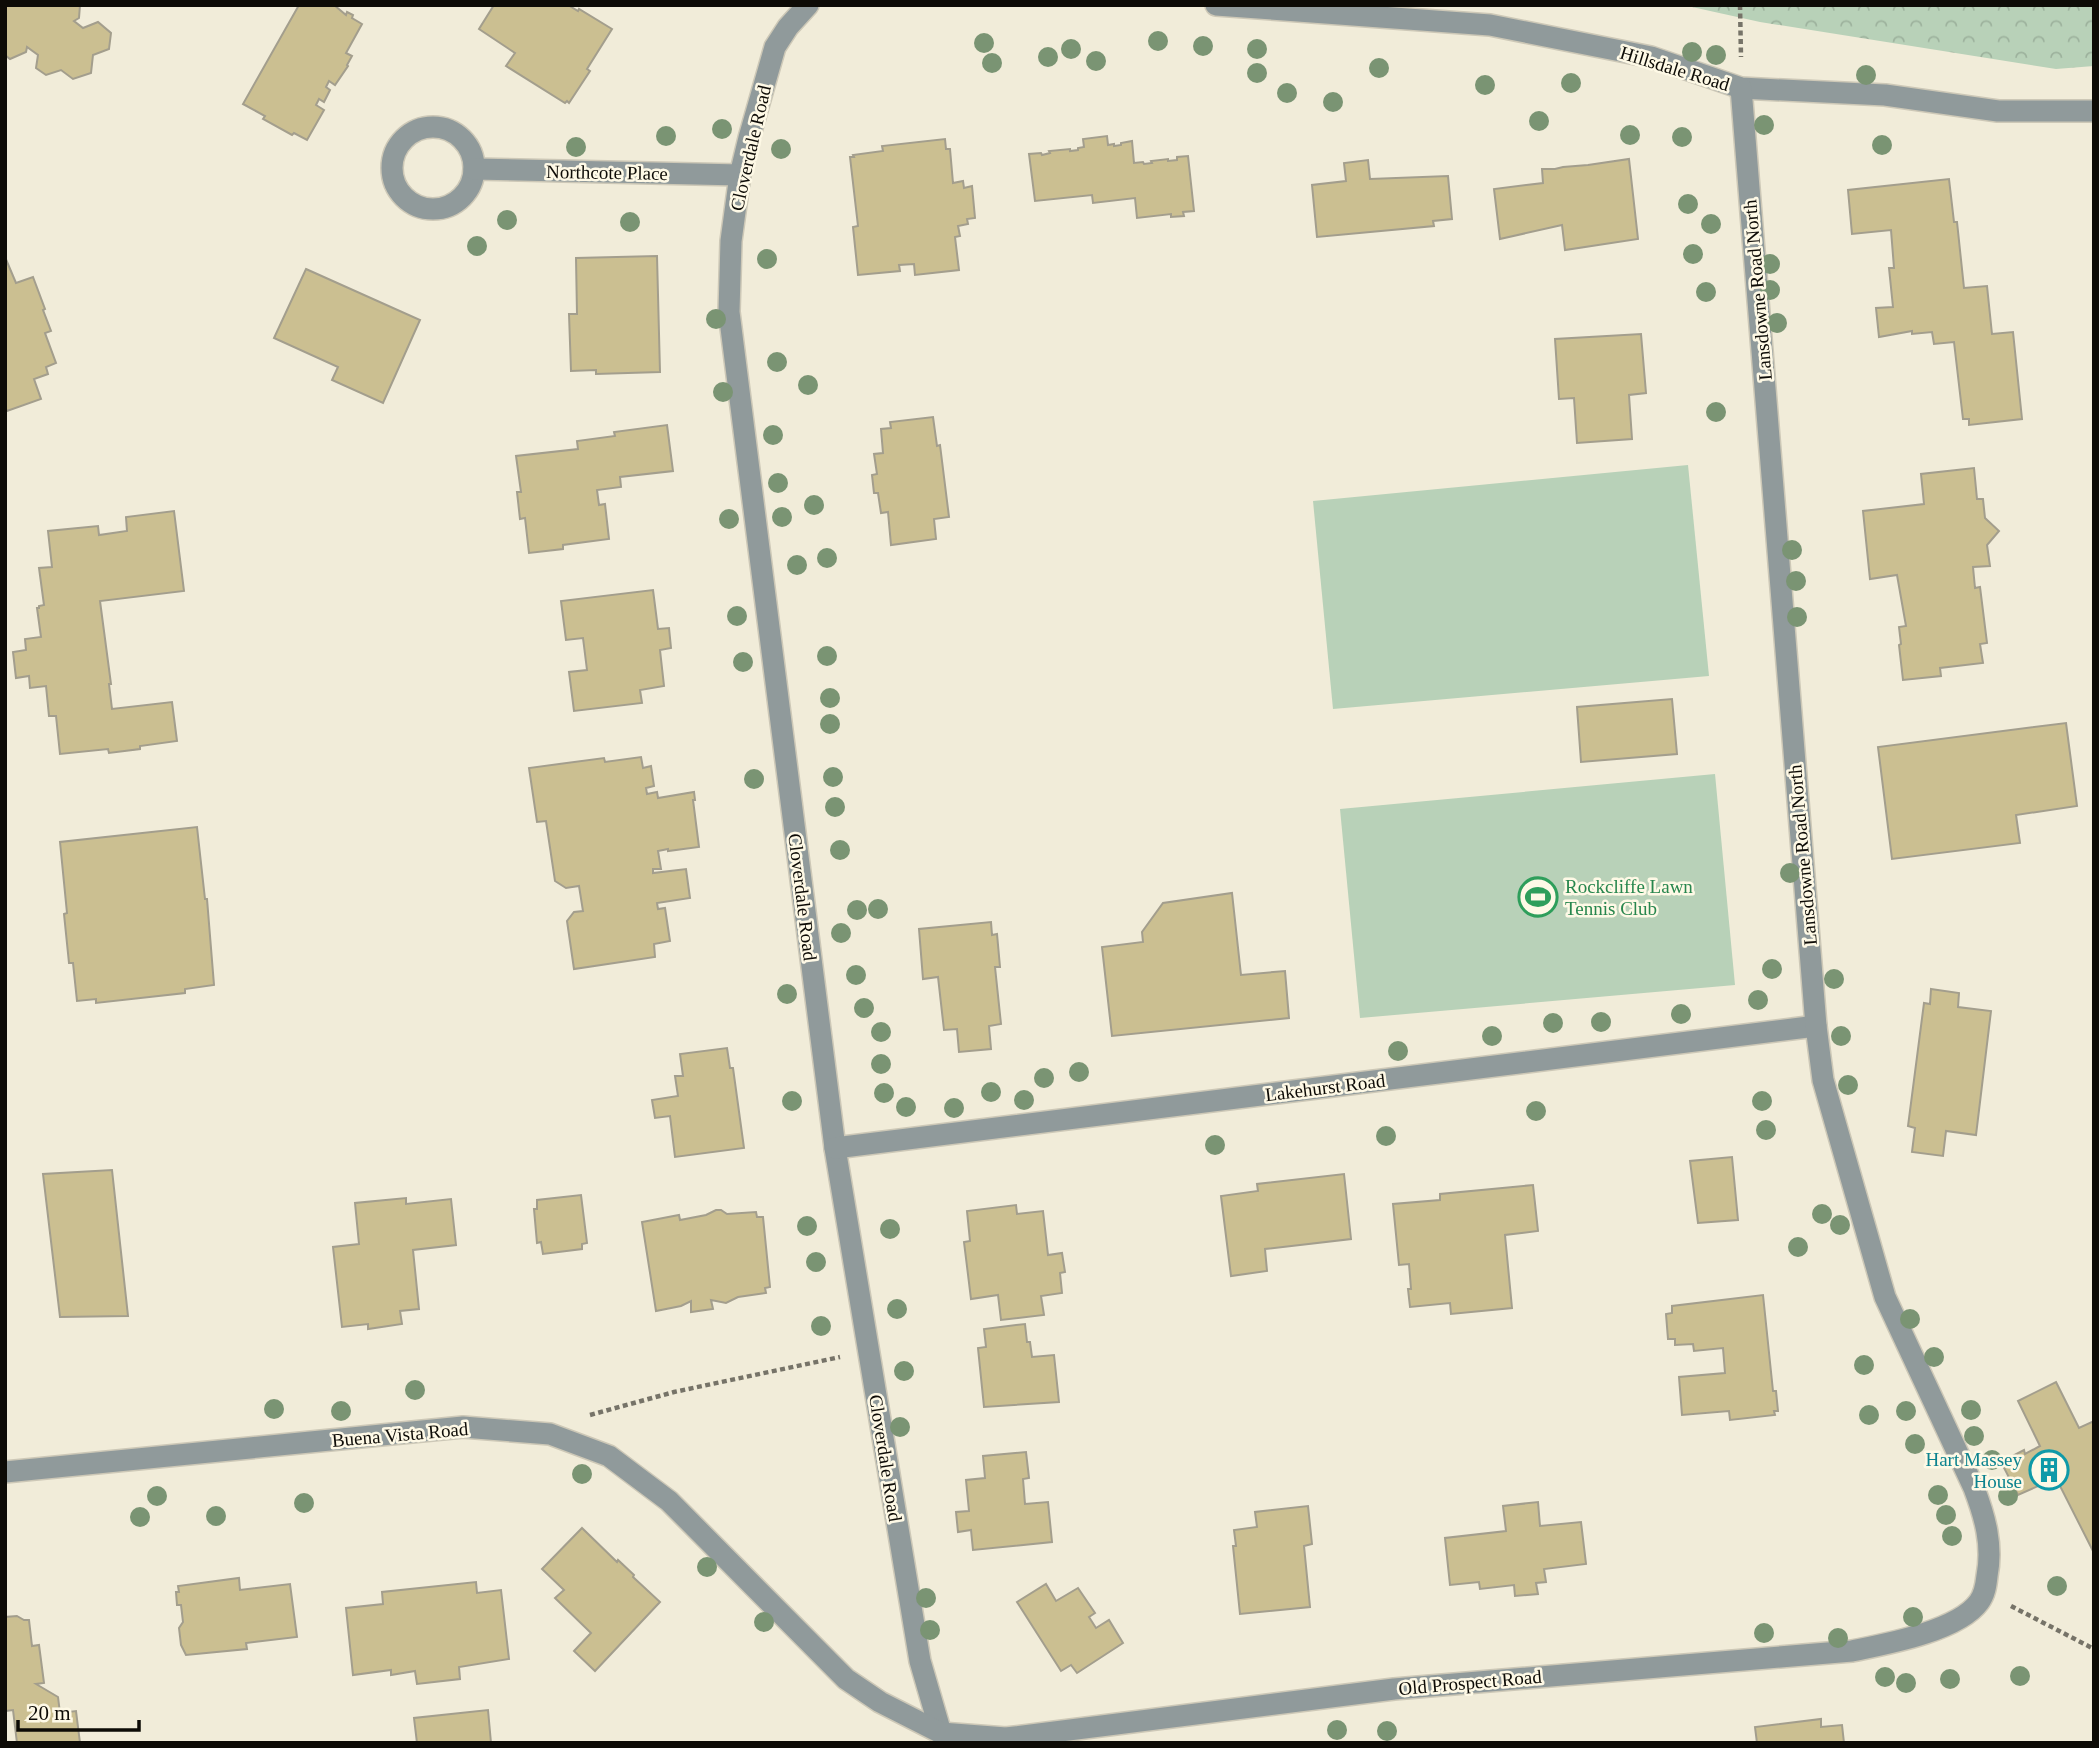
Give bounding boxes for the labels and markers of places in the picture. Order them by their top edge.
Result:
sports icon: Rockcliffe Lawn Tennis Club [1517,876,1559,918]
place label: Rockcliffe Lawn Tennis Club [1565,876,1693,919]
place label: Hart Massey House [1925,1449,2022,1492]
building icon: Hart Massey House [2028,1449,2070,1491]

